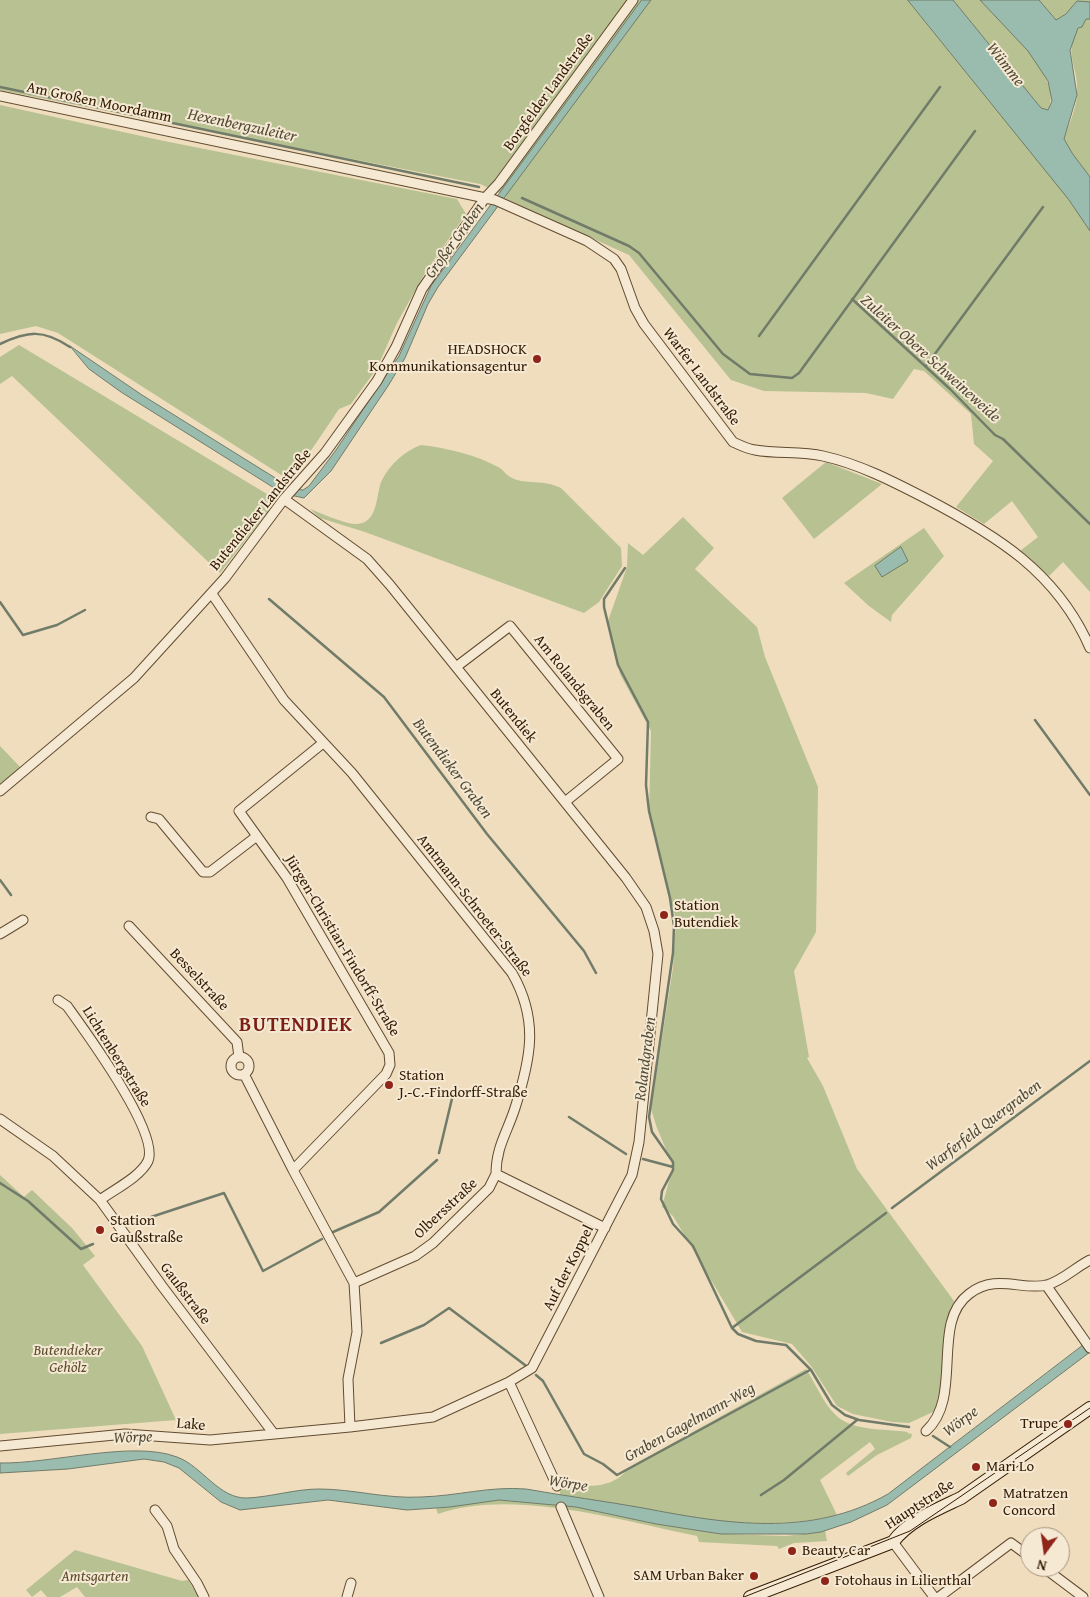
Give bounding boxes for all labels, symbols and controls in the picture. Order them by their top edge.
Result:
street label: Borgfelder Landstraße [500,30,598,154]
water label: Wümme [982,39,1028,91]
street label: Am Großen Moordamm [25,79,173,127]
water label: Hexenbergzuleiter [186,105,298,147]
water label: Großer Graben [421,200,489,282]
water label: Zuleiter Obere Schweineweide [856,291,1004,427]
street label: Warfer Landstraße [658,325,744,429]
place label: HEADSHOCK Kommunikationsagentur [369,341,527,376]
marker: HEADSHOCK Kommunikationsagentur [531,353,543,365]
street label: Butendieker Landstraße [206,445,316,575]
street label: Am Rolandsgraben [530,631,618,735]
street label: Butendiek [486,685,540,747]
water label: Butendieker Graben [408,715,496,823]
street label: Amtmann-Schroeter-Straße [413,831,535,981]
street label: Jürgen-Christian-Findorff-Straße [281,852,403,1040]
place label: Station Butendiek [674,897,738,932]
marker: Station Butendiek [658,909,670,921]
street label: Besselstraße [166,945,232,1015]
street label: Lichtenbergstraße [78,1003,154,1111]
district label: BUTENDIEK [238,1014,354,1038]
water label: Rolandgraben [631,1016,661,1102]
place label: Station J.-C.-Findorff-Straße [399,1067,528,1102]
water label: Warferfeld Quergraben [922,1076,1046,1176]
marker: Station J.-C.-Findorff-Straße [383,1079,395,1091]
street label: Olbersstraße [410,1175,482,1243]
place label: Station Gaußstraße [110,1212,183,1247]
street label: Auf der Koppel [540,1222,598,1314]
marker: Station Gaußstraße [94,1224,106,1236]
street label: Gaußstraße [156,1259,214,1329]
park label: Butendieker Gehölz [33,1342,103,1377]
water label: Graben Gagelmann-Weg [621,1379,759,1467]
water label: Wörpe [940,1403,982,1441]
street label: Lake [176,1415,206,1435]
place label: Trupe [1020,1415,1058,1433]
marker: Trupe [1062,1418,1074,1430]
water label: Wörpe [113,1428,153,1448]
place label: Mari Lo [986,1458,1034,1476]
marker: Mari Lo [970,1461,982,1473]
water label: Wörpe [547,1471,589,1497]
street label: Hauptstraße [882,1476,958,1534]
place label: Matratzen Concord [1003,1485,1068,1520]
marker: Matratzen Concord [987,1497,999,1509]
north arrow [1020,1527,1070,1577]
place label: Beauty Car [802,1542,870,1560]
marker: Beauty Car [786,1545,798,1557]
text: N [1035,1555,1049,1576]
place label: SAM Urban Baker [633,1567,744,1585]
park label: Amtsgarten [61,1568,129,1586]
marker: SAM Urban Baker [748,1570,760,1582]
place label: Fotohaus in Lilienthal [835,1572,972,1590]
marker: Fotohaus in Lilienthal [819,1575,831,1587]

